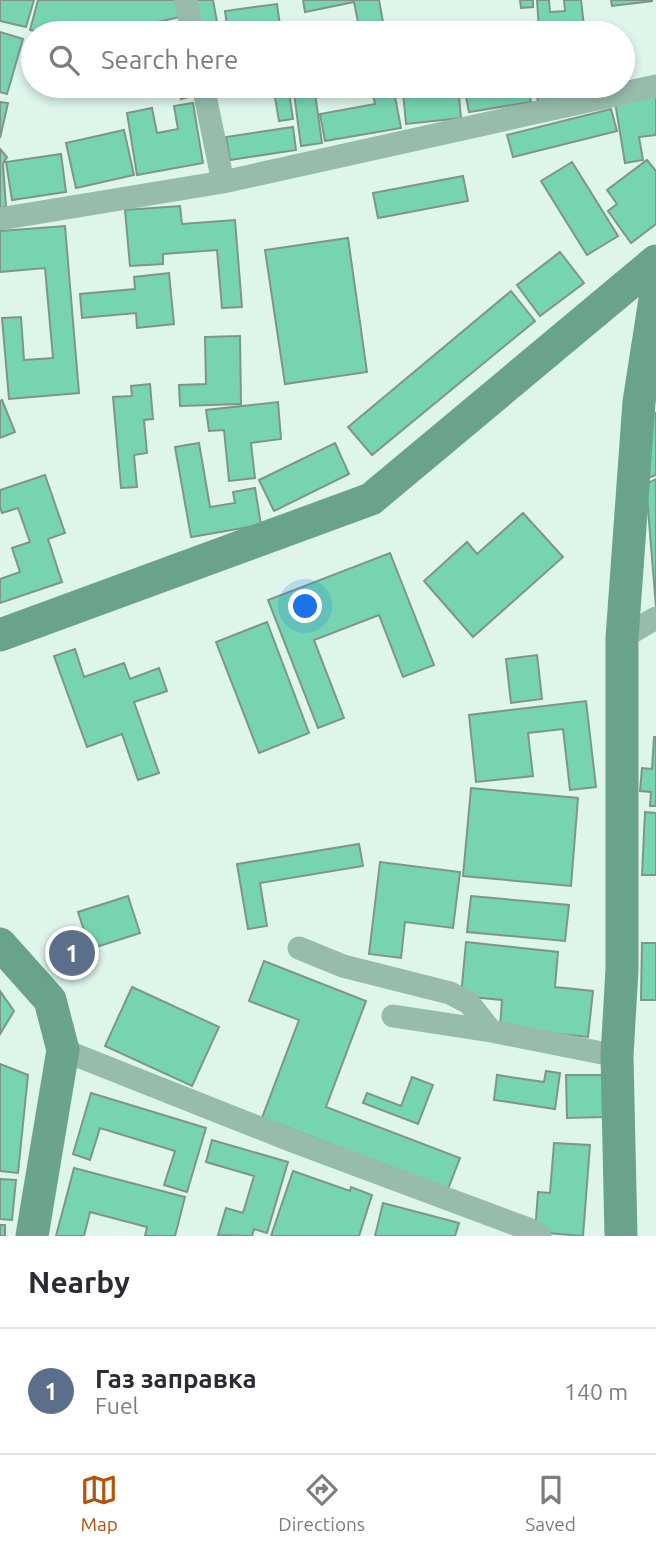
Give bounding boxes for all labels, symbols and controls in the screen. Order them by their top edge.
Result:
search box [21,21,635,98]
icon: search [45,41,83,79]
text: Search here [101,45,238,74]
your location [288,589,322,623]
pin: 1 [49,927,95,979]
text: Nearby [28,1265,130,1299]
text: Газ заправка [95,1364,257,1393]
text: 1 [45,1379,57,1404]
text: 140 m [564,1379,628,1404]
text: Fuel [95,1393,139,1418]
tab: Map [80,1471,118,1535]
tab: Directions [278,1471,365,1535]
tab: Saved [525,1471,576,1535]

